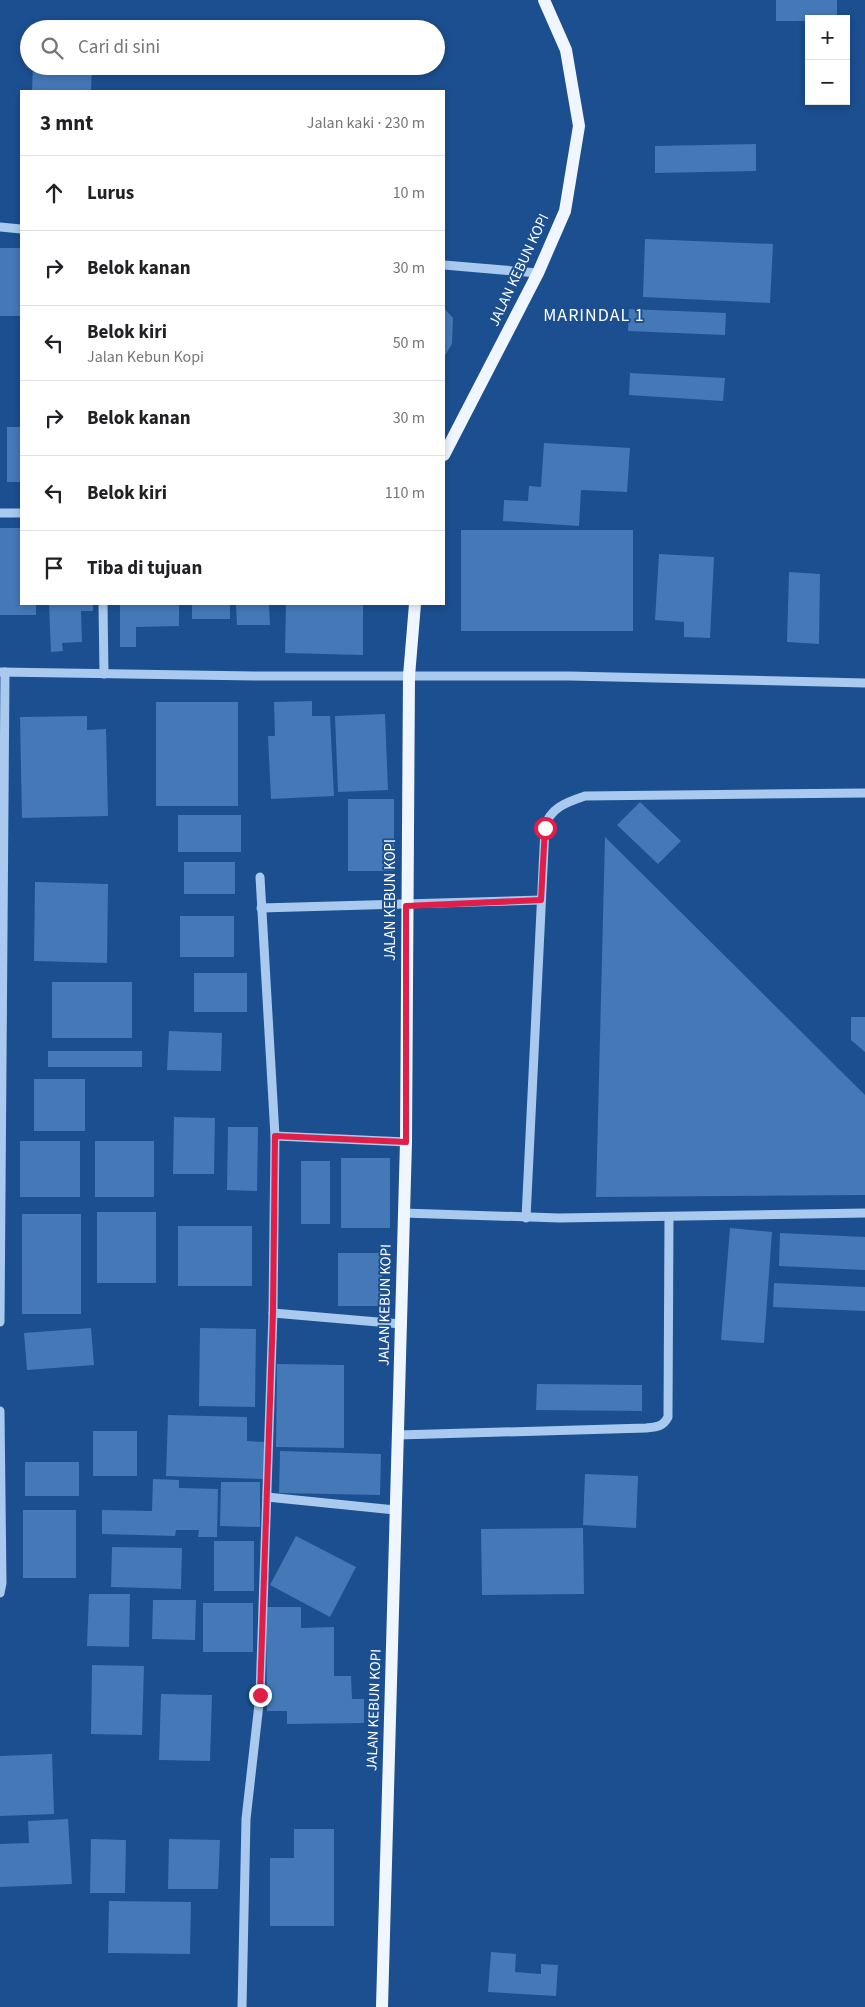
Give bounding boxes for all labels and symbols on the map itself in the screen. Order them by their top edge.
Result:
street label: JALAN KEBUN KOPI [484,210,554,330]
district label: MARINDAL 1 [543,303,645,328]
route start [534,817,557,840]
street label: JALAN KEBUN KOPI [380,839,401,961]
street label: JALAN KEBUN KOPI [373,1244,397,1366]
street label: JALAN KEBUN KOPI [361,1649,387,1771]
route end [249,1684,272,1707]

